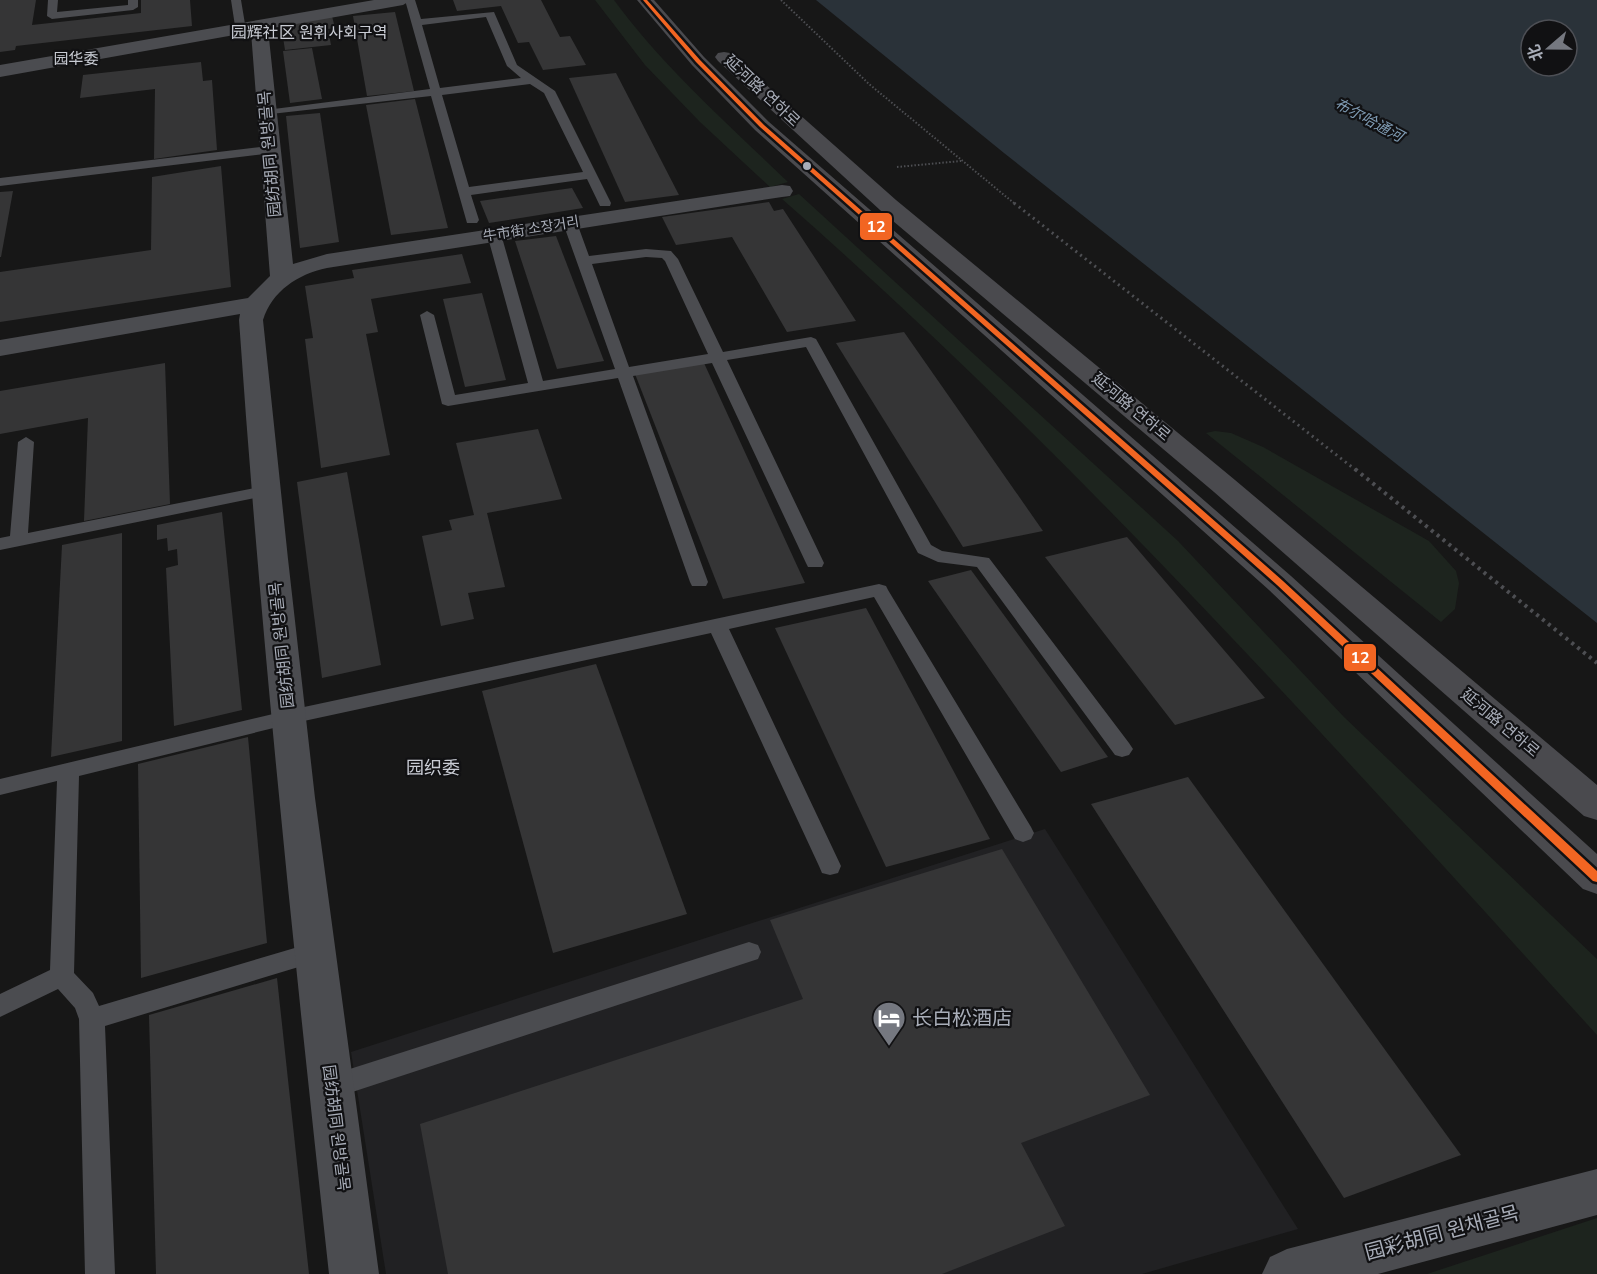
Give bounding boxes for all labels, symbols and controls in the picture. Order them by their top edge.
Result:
north arrow [1519,18,1579,78]
district label: 园辉社区 원휘사회구역 [231,22,387,44]
text: 北 [1523,42,1549,64]
district label: 园华委 [53,49,99,69]
street label: 延河路 연하로 [719,50,805,132]
street label: 园纺胡同 원방골목 [253,90,286,218]
water label: 布尔哈通河 [1331,94,1409,148]
unlabelled marker [801,160,813,172]
street label: 牛市街 소장거리 [482,212,580,246]
line badge: 12 [859,212,893,241]
text: 12 [866,216,886,238]
street label: 延河路 연하로 [1087,368,1175,447]
street label: 园纺胡同 원방골목 [264,580,300,709]
line badge: 12 [1343,643,1377,672]
text: 12 [1350,647,1370,669]
street label: 延河路 연하로 [1456,684,1544,763]
district label: 园织委 [406,756,460,780]
hotel icon: 长白松酒店 [871,1000,907,1047]
place label: 长白松酒店 [912,1005,1012,1032]
street label: 园纺胡同 원방골목 [317,1064,355,1193]
street label: 园彩胡同 원채골목 [1362,1199,1522,1267]

